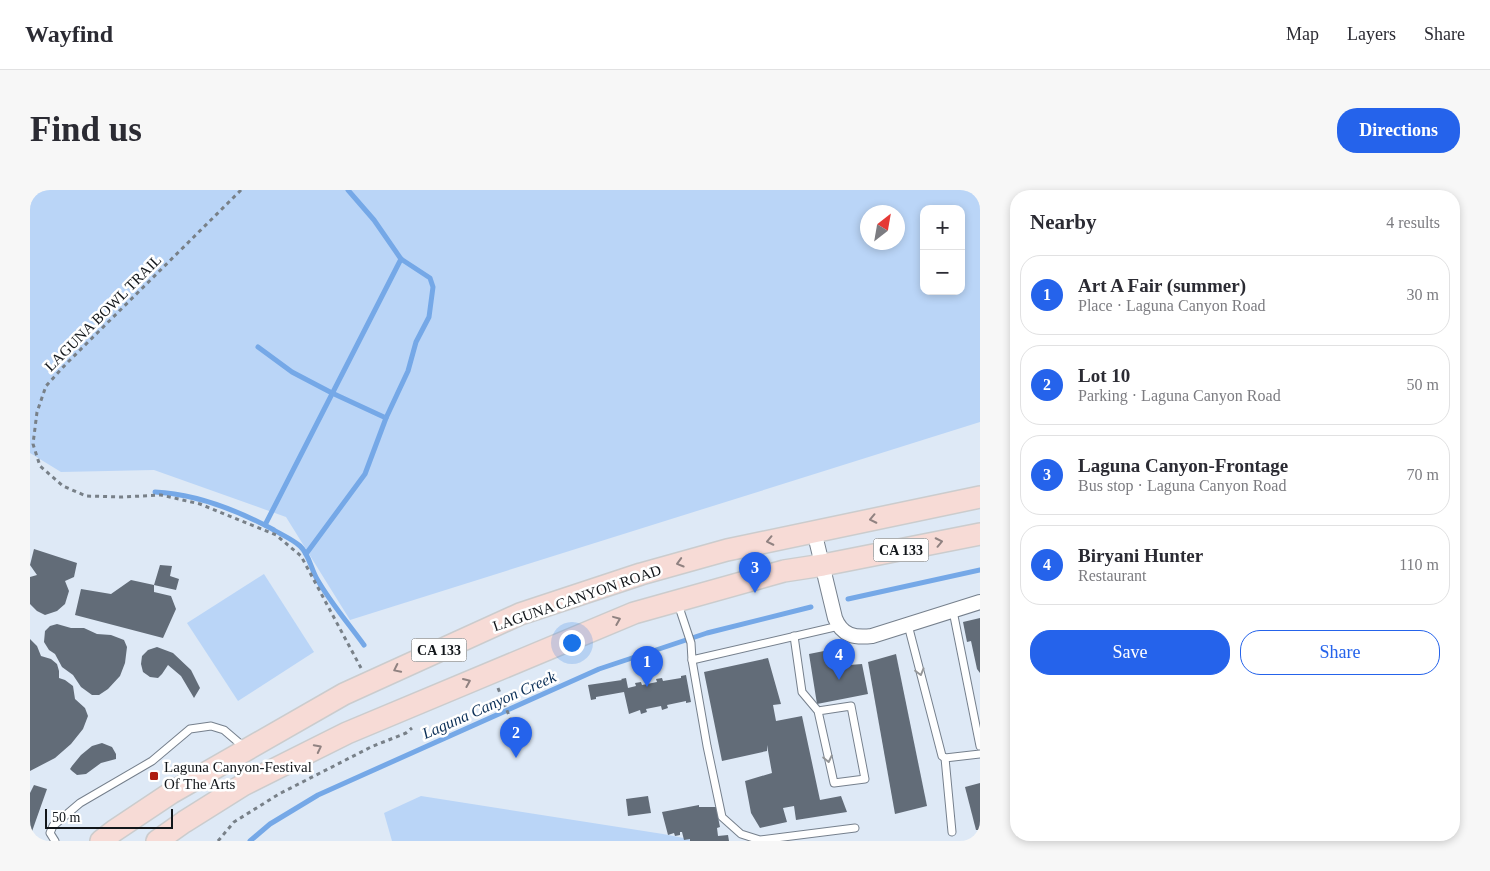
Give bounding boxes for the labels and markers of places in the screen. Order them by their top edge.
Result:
pin: 3 [739,552,771,593]
pin: 4 [823,639,855,680]
pin: 1 [631,646,663,687]
pin: 2 [500,717,532,758]
place label: Laguna Canyon-Festival Of The Arts [164,759,312,792]
marker: Laguna Canyon-Festival Of The Arts [148,770,160,782]

